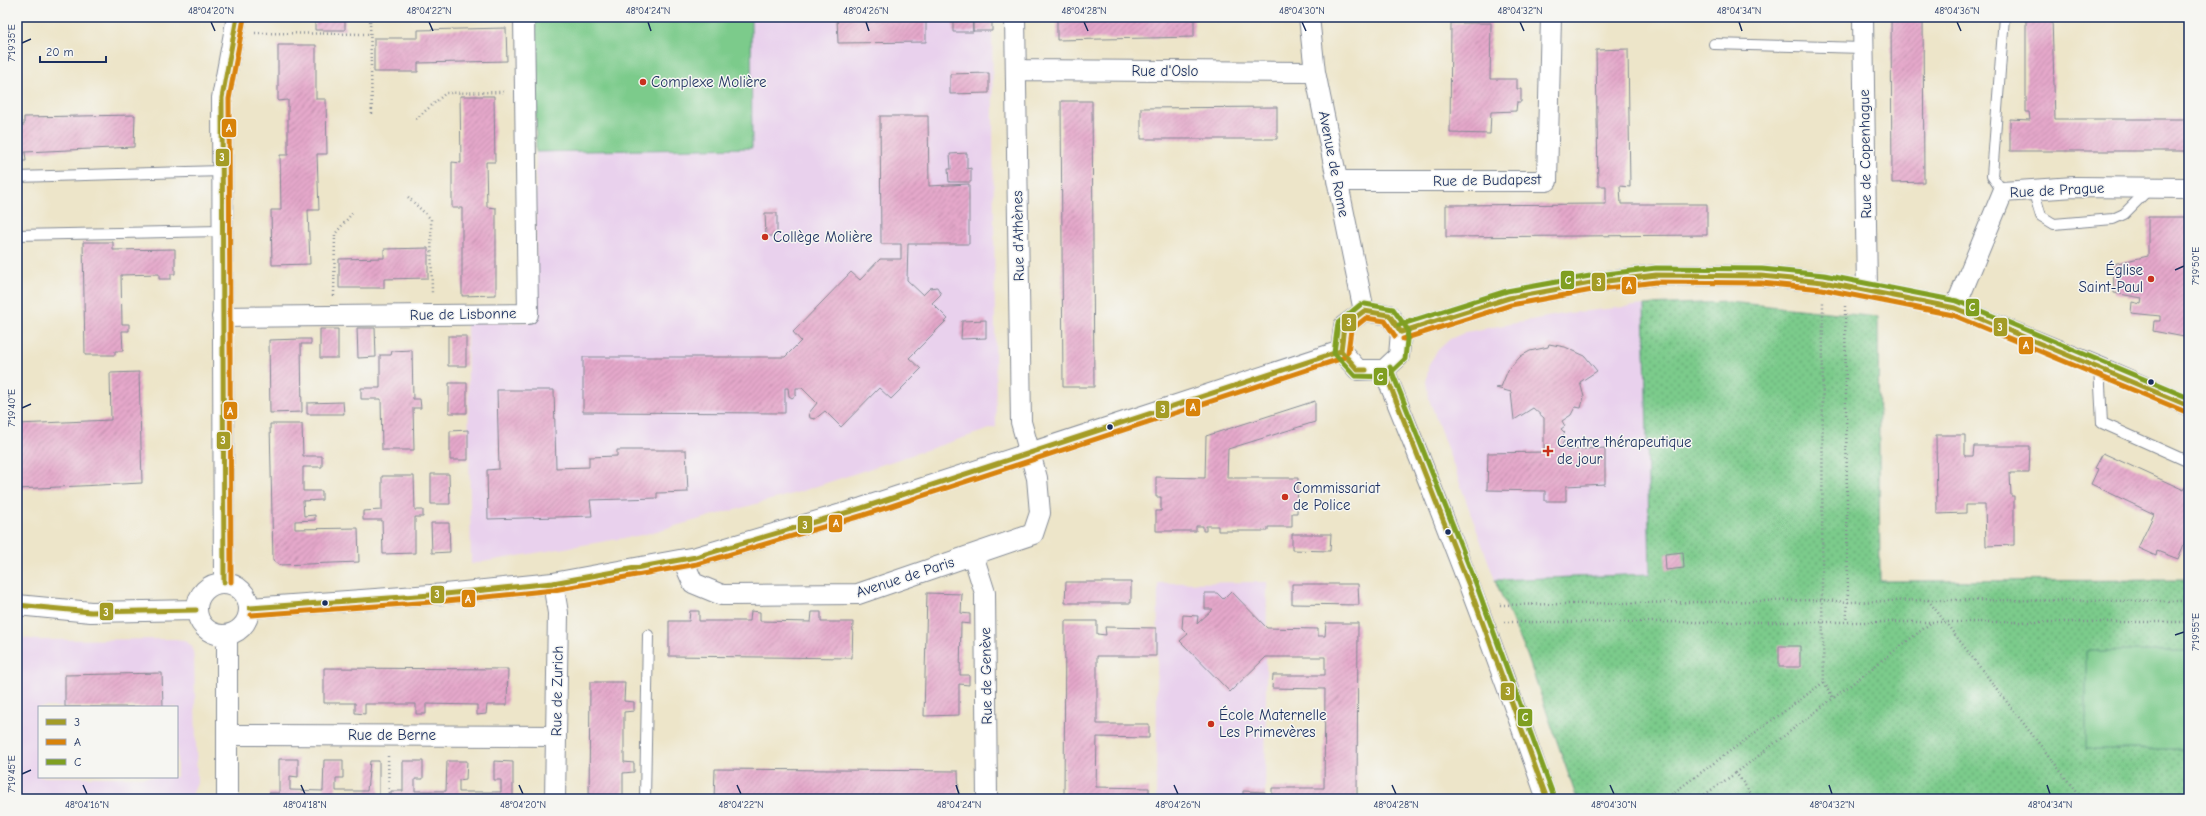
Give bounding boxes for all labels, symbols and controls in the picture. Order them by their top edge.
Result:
text: 48°04'20"N [188,5,234,17]
text: 48°04'22"N [406,5,452,17]
text: 48°04'24"N [626,5,670,17]
text: 48°04'26"N [843,5,889,17]
text: 48°04'28"N [1061,5,1107,17]
text: 48°04'30"N [1279,5,1325,17]
text: 48°04'32"N [1498,5,1542,17]
text: 48°04'34"N [1717,5,1761,17]
text: 48°04'36"N [1934,5,1980,17]
text: 7°19'35"E [6,24,18,62]
scale bar [40,38,106,64]
text: 20 m [46,45,74,59]
street label: Rue d'Oslo [1131,62,1199,80]
place label: Complexe Molière [651,73,767,91]
marker: Complexe Molière [638,77,648,87]
street label: Rue de Copenhague [1855,89,1875,219]
street label: Avenue de Rome [1315,109,1353,219]
line badge: A [221,118,237,138]
text: A [226,122,232,135]
line badge: 3 [215,148,230,167]
text: 3 [219,151,225,164]
street label: Rue de Budapest [1433,170,1542,190]
street label: Rue de Prague [2009,179,2105,201]
street label: Rue d'Athènes [1008,191,1028,281]
place label: Collège Molière [773,228,873,246]
marker: Collège Molière [760,232,770,242]
text: 7°19'50"E [2190,247,2202,285]
place label: Église Saint-Paul [2078,260,2143,296]
line badge: C [1560,270,1575,290]
line badge: 3 [1591,272,1606,292]
text: C [1565,274,1572,287]
marker: Église Saint-Paul [2146,274,2156,284]
text: 3 [1596,276,1602,289]
line badge: A [1621,276,1637,295]
text: A [1626,279,1632,292]
line badge: C [1965,298,1980,317]
text: C [1969,301,1976,314]
street label: Rue de Lisbonne [409,304,517,324]
line badge: 3 [1341,313,1357,332]
text: 3 [1346,316,1352,329]
line badge: 3 [1993,317,2008,337]
text: 3 [1997,321,2003,334]
line badge: A [2018,336,2034,355]
text: A [2023,339,2029,352]
line badge: C [1373,367,1388,386]
text: C [1377,371,1384,384]
unlabelled marker [2146,377,2156,387]
text: 7°19'40"E [6,389,18,427]
line badge: A [1185,398,1201,417]
line badge: 3 [1155,400,1170,419]
line badge: A [223,401,238,420]
text: A [1190,401,1196,414]
text: 3 [1160,403,1166,416]
text: A [227,405,233,418]
unlabelled marker [1105,422,1115,432]
line badge: 3 [216,431,231,450]
place label: Centre thérapeutique de jour [1557,433,1692,468]
text: 3 [220,434,226,447]
marker: Centre thérapeutique de jour [1542,445,1554,457]
place label: Commissariat de Police [1293,479,1381,514]
marker: Commissariat de Police [1280,492,1290,502]
line badge: A [828,514,843,533]
line badge: 3 [797,515,813,534]
text: A [833,517,839,530]
text: 3 [802,519,808,532]
unlabelled marker [1443,527,1453,537]
street label: Avenue de Paris [854,553,956,601]
line badge: 3 [430,585,445,604]
text: 3 [434,588,440,601]
line badge: A [461,589,476,608]
text: A [465,593,471,606]
unlabelled marker [320,598,330,608]
line badge: 3 [99,602,114,621]
text: 3 [103,606,109,619]
text: 7°19'55"E [2190,613,2202,651]
street label: Rue de Genève [976,627,996,725]
street label: Rue de Zurich [547,646,567,736]
line badge: 3 [1500,682,1515,701]
text: 3 [1505,685,1511,698]
place label: École Maternelle Les Primevères [1219,705,1327,741]
legend [38,706,178,778]
line badge: C [1517,708,1533,727]
text: C [1522,711,1529,724]
text: 3 [74,715,80,729]
marker: École Maternelle Les Primevères [1206,719,1216,729]
street label: Rue de Berne [348,726,437,744]
text: A [74,735,81,749]
text: 7°19'45"E [6,755,18,793]
text: C [74,755,81,769]
text: 48°04'16"N [65,799,109,811]
text: 48°04'18"N [283,799,327,811]
text: 48°04'20"N [500,799,546,811]
text: 48°04'22"N [718,799,764,811]
text: 48°04'24"N [937,799,981,811]
text: 48°04'26"N [1155,799,1201,811]
text: 48°04'28"N [1373,799,1419,811]
text: 48°04'30"N [1591,799,1637,811]
text: 48°04'32"N [1810,799,1854,811]
text: 48°04'34"N [2028,799,2072,811]

